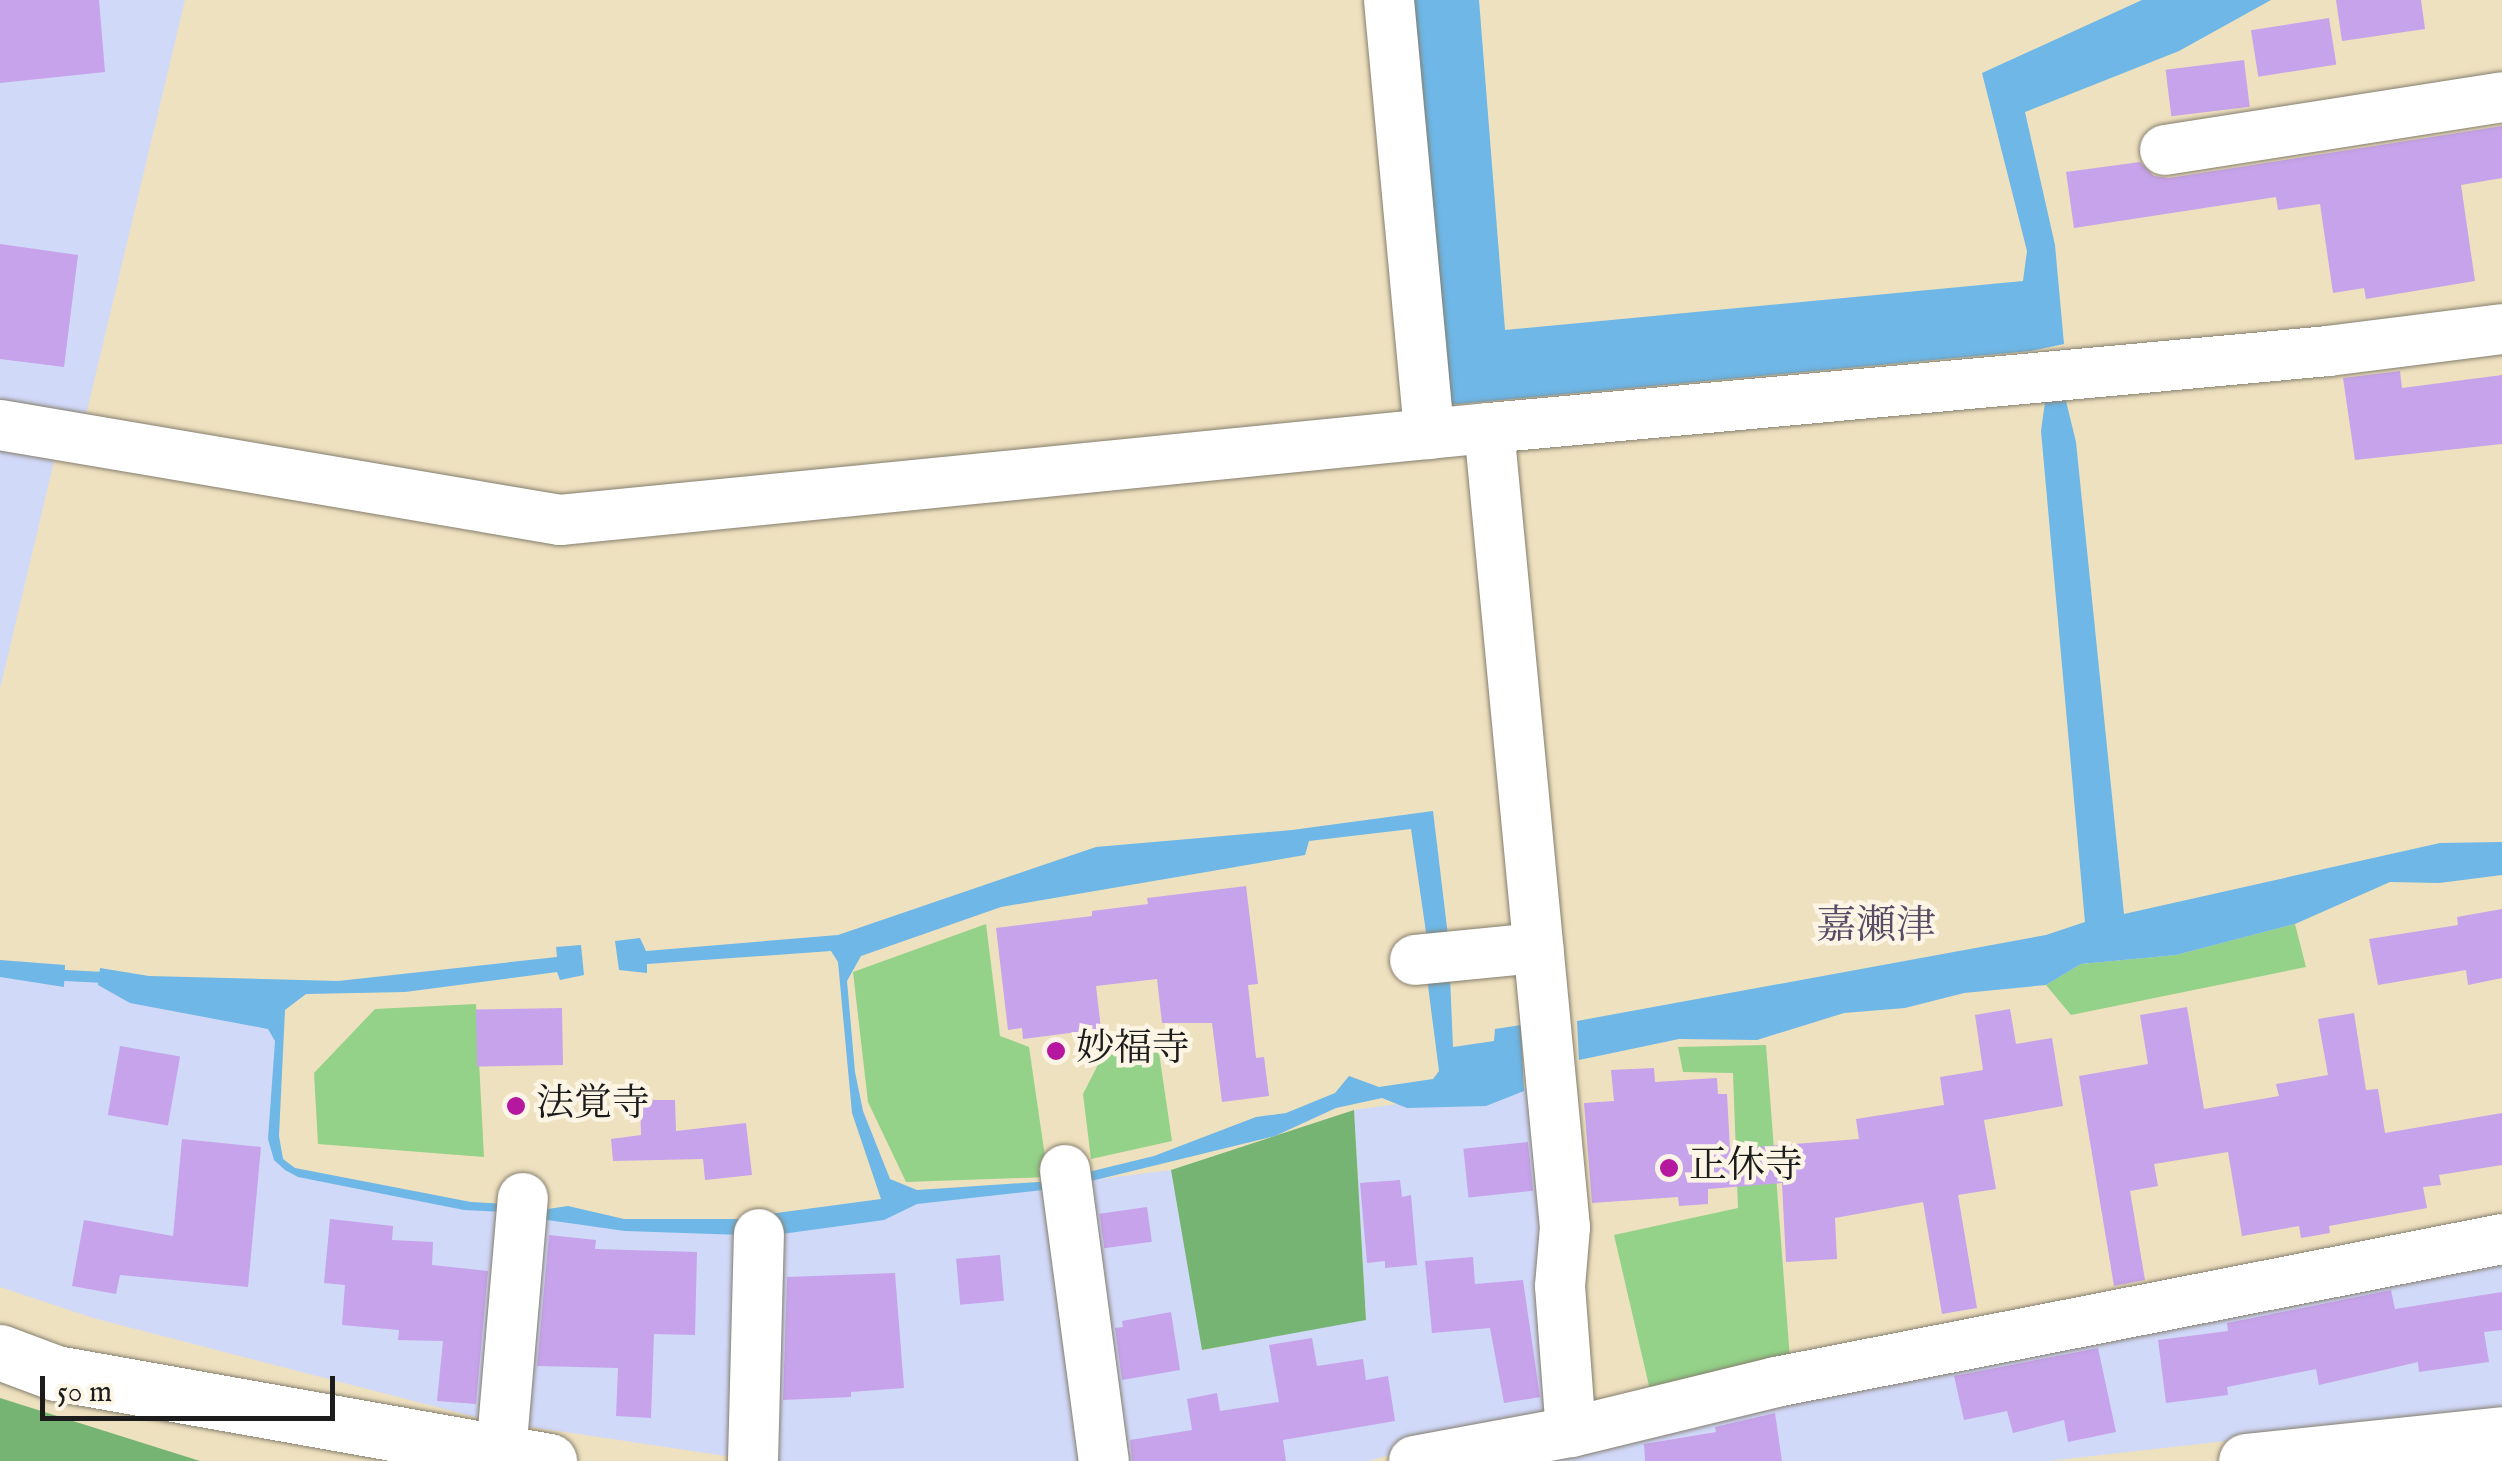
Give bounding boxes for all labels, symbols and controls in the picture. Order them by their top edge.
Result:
district label: 嘉瀬津 [1816,904,1936,952]
place label: 妙福寺 [1076,1028,1190,1074]
marker: 妙福寺 [1045,1040,1067,1062]
place label: 法覚寺 [536,1083,650,1129]
marker: 法覚寺 [505,1095,527,1117]
place label: 正休寺 [1689,1145,1803,1191]
marker: 正休寺 [1658,1157,1680,1179]
scale bar [45,1356,340,1418]
text: 50 m [57,1374,112,1412]

